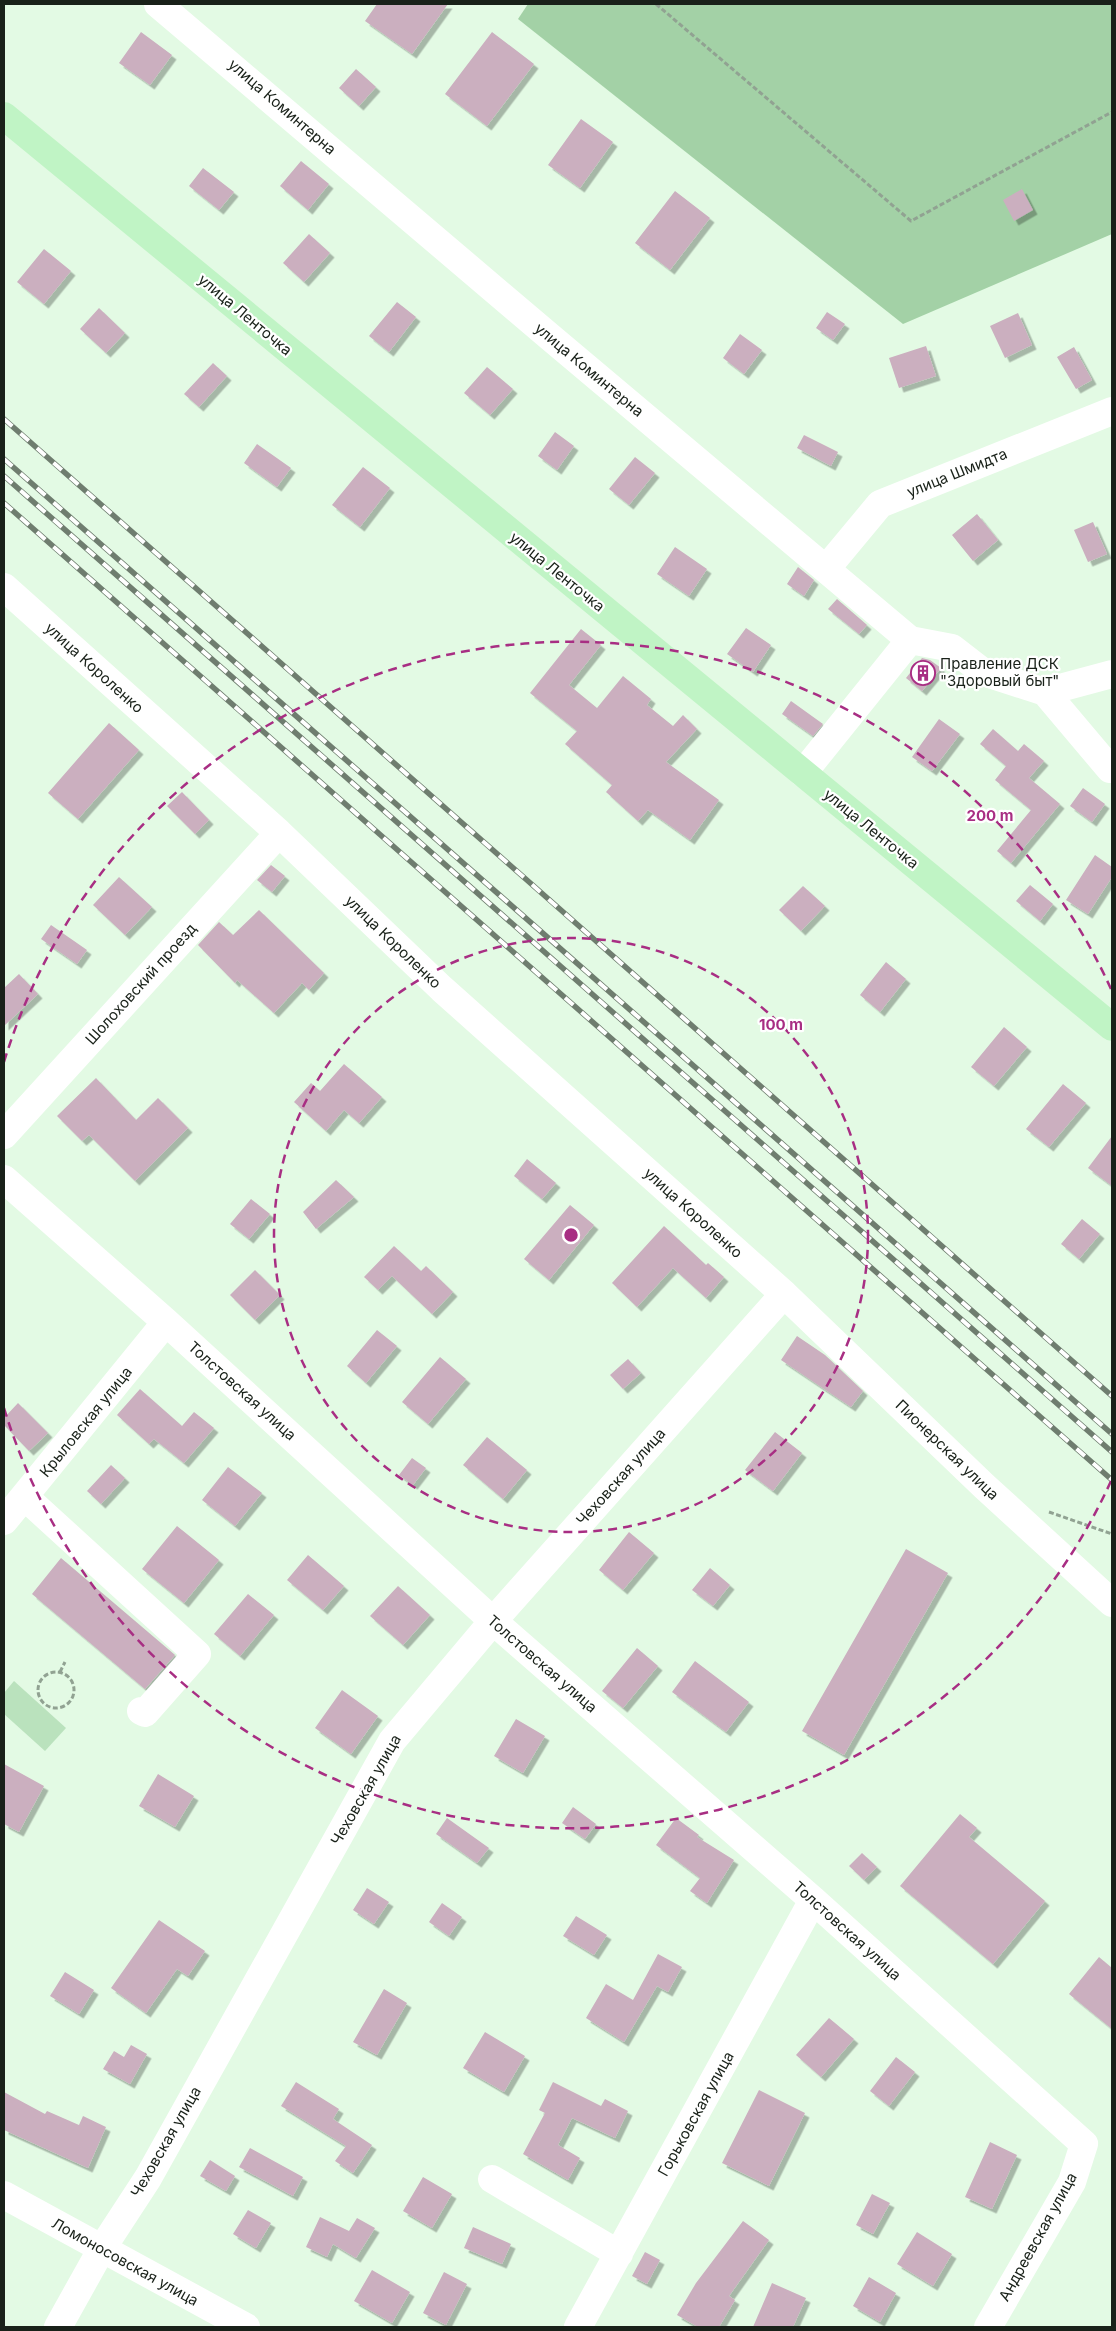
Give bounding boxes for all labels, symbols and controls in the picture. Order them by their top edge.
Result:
street label: улица Коминтерна [225,55,340,159]
street label: улица Ленточка [194,270,296,359]
street label: улица Коминтерна [531,318,648,421]
street label: улица Шмидта [904,444,1010,501]
street label: улица Ленточка [506,527,609,616]
street label: улица Короленко [41,618,148,717]
place label: Правление ДСК "Здоровый быт" [940,654,1059,690]
building icon: Правление ДСК "Здоровый быт" [910,660,936,686]
street label: улица Ленточка [820,784,923,873]
text: 200 m [967,806,1013,825]
street label: улица Короленко [341,891,445,992]
street label: Шолоховский проезд [81,919,200,1048]
text: 100 m [759,1015,803,1034]
street label: улица Короленко [640,1163,747,1262]
centre of rings [562,1226,580,1244]
street label: Толстовская улица [184,1337,300,1444]
street label: Крыловская улица [35,1363,136,1481]
street label: Пионерская улица [892,1396,1003,1504]
street label: Чеховская улица [572,1424,669,1529]
street label: Толстовская улица [484,1611,601,1716]
street label: Чеховская улица [326,1731,405,1848]
street label: Толстовская улица [789,1877,905,1984]
street label: Горьковская улица [653,2048,738,2179]
street label: Чеховская улица [126,2083,205,2200]
street label: Андреевская улица [994,2169,1081,2304]
street label: Ломоносовская улица [49,2213,202,2310]

